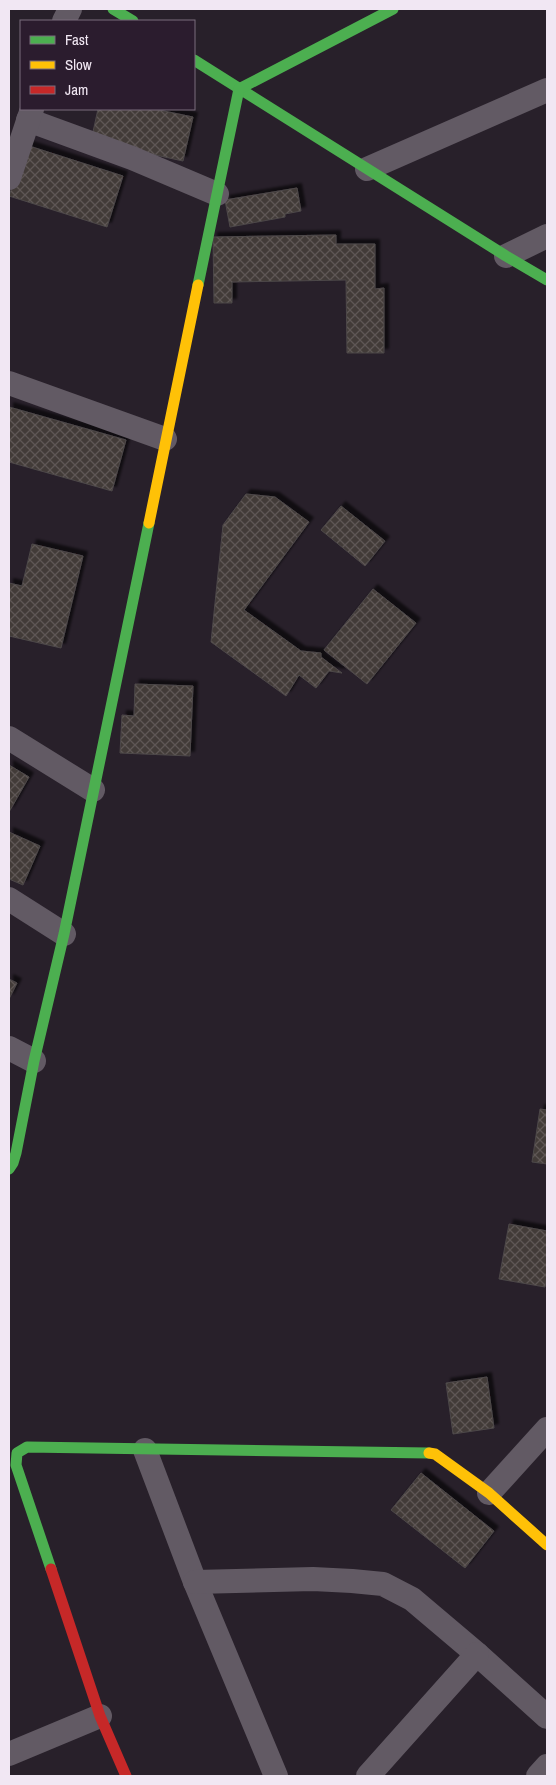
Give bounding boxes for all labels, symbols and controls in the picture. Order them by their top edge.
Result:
legend [20,20,195,110]
text: Fast [65,29,89,50]
text: Slow [65,54,92,75]
text: Jam [65,79,88,100]

